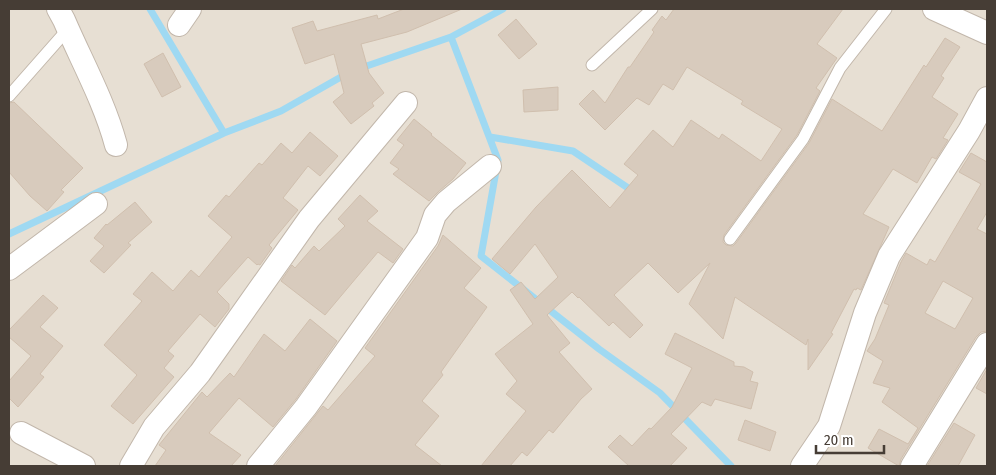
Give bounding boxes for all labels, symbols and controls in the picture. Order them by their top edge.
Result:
scale bar [816,422,884,454]
text: 20 m [824,431,854,449]

